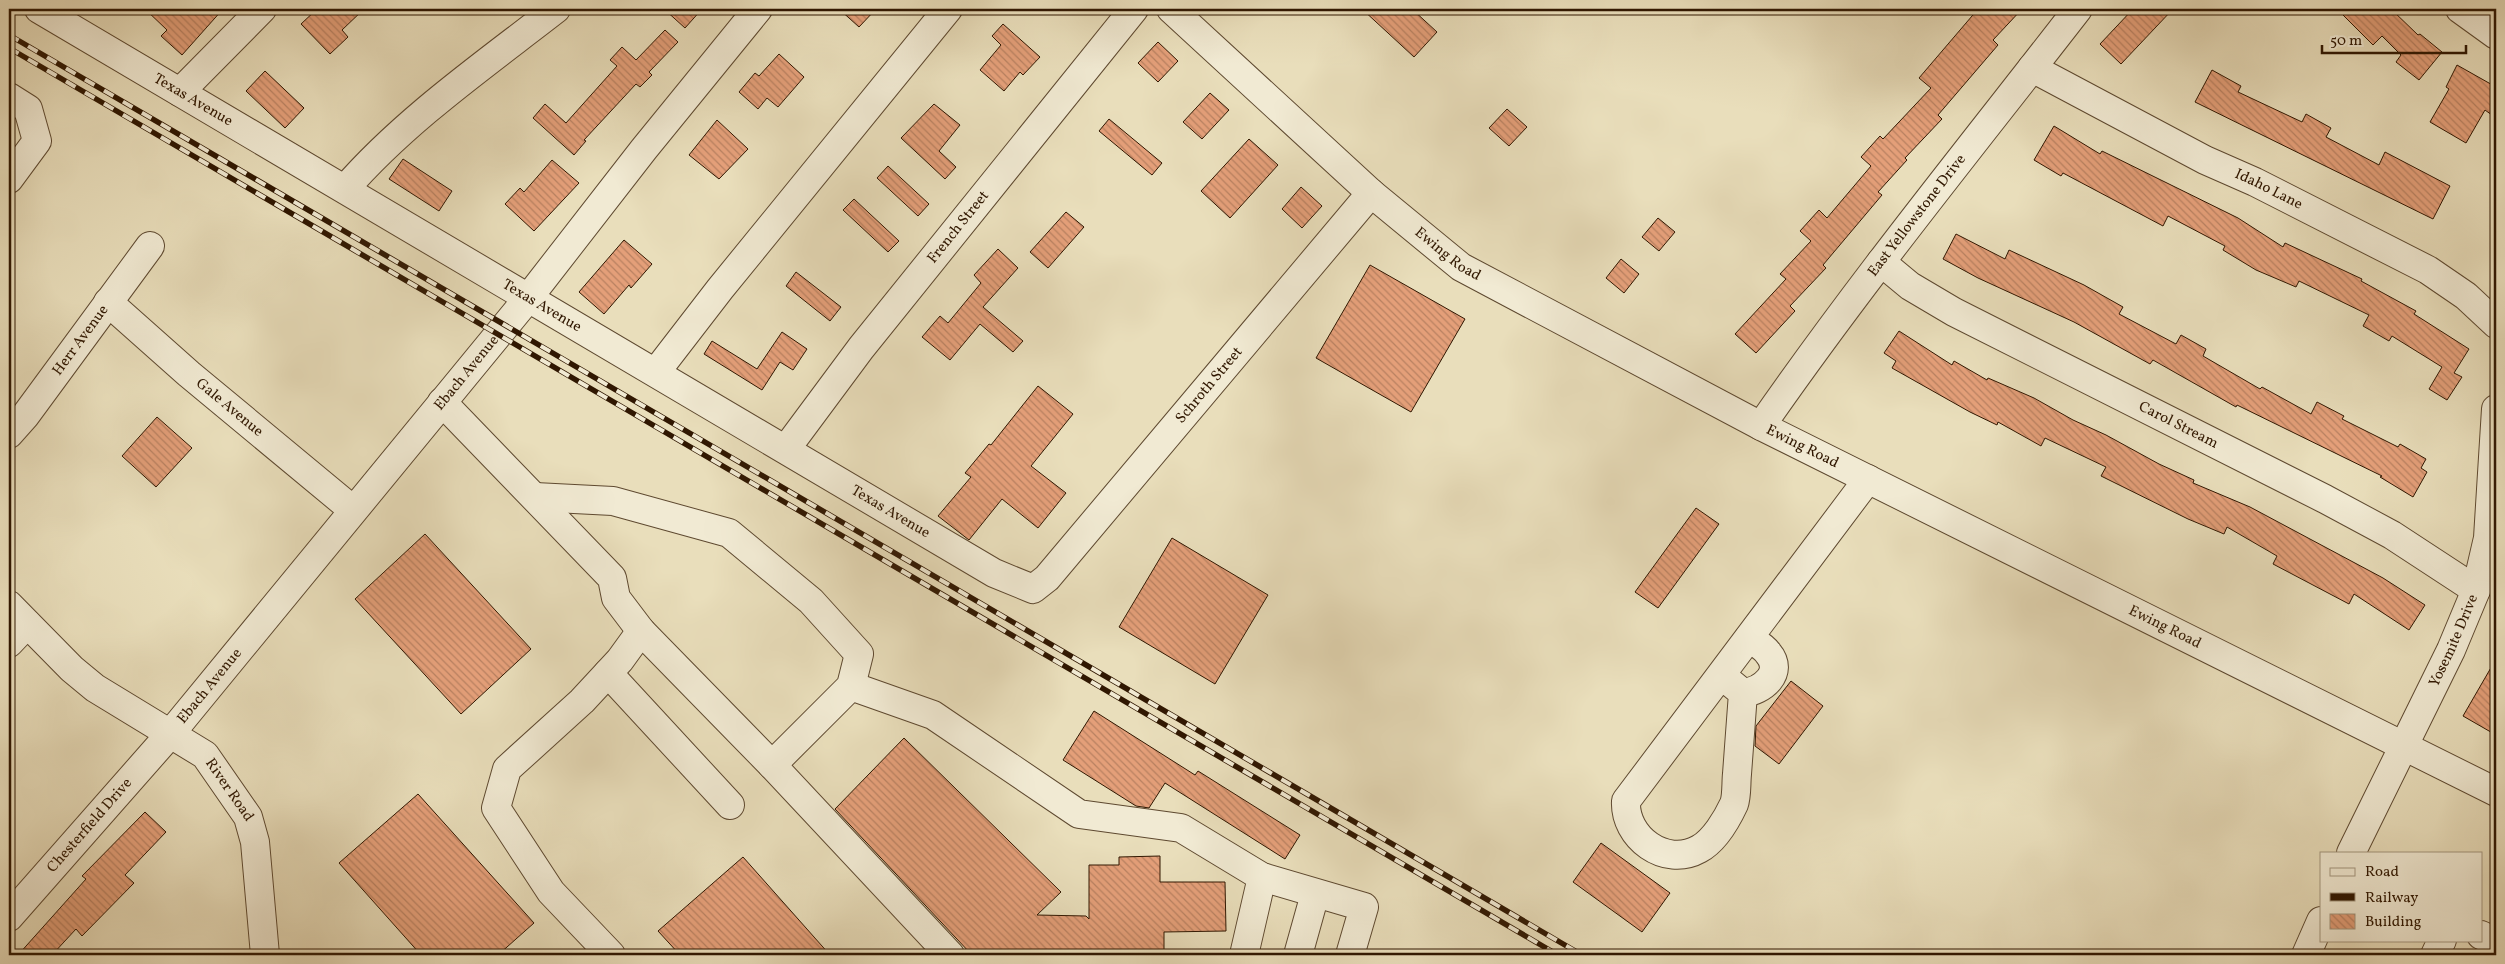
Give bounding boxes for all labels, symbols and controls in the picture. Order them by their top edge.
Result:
scale bar [2322,22,2466,54]
text: 50 m [2330,31,2362,52]
street label: Texas Avenue [150,68,237,132]
street label: East Yellowstone Drive [1863,150,1971,281]
street label: Idaho Lane [2231,164,2306,215]
street label: French Street [923,186,994,268]
street label: Ewing Road [1410,222,1485,286]
street label: Texas Avenue [498,274,585,338]
street label: Herr Avenue [48,301,114,380]
street label: Ebach Avenue [429,331,504,415]
street label: Schroth Street [1171,342,1248,428]
street label: Gale Avenue [191,373,268,442]
street label: Carol Stream [2135,396,2222,454]
street label: Ewing Road [1762,420,1842,474]
street label: Texas Avenue [847,480,934,544]
street label: Yosemite Drive [2424,591,2484,691]
street label: Ewing Road [2125,600,2205,654]
street label: Ebach Avenue [172,644,247,728]
street label: River Road [200,754,259,826]
street label: Chesterfield Drive [42,773,137,877]
legend [2320,852,2482,942]
text: Road [2365,862,2399,883]
text: Railway [2365,888,2418,909]
text: Building [2365,912,2422,933]

